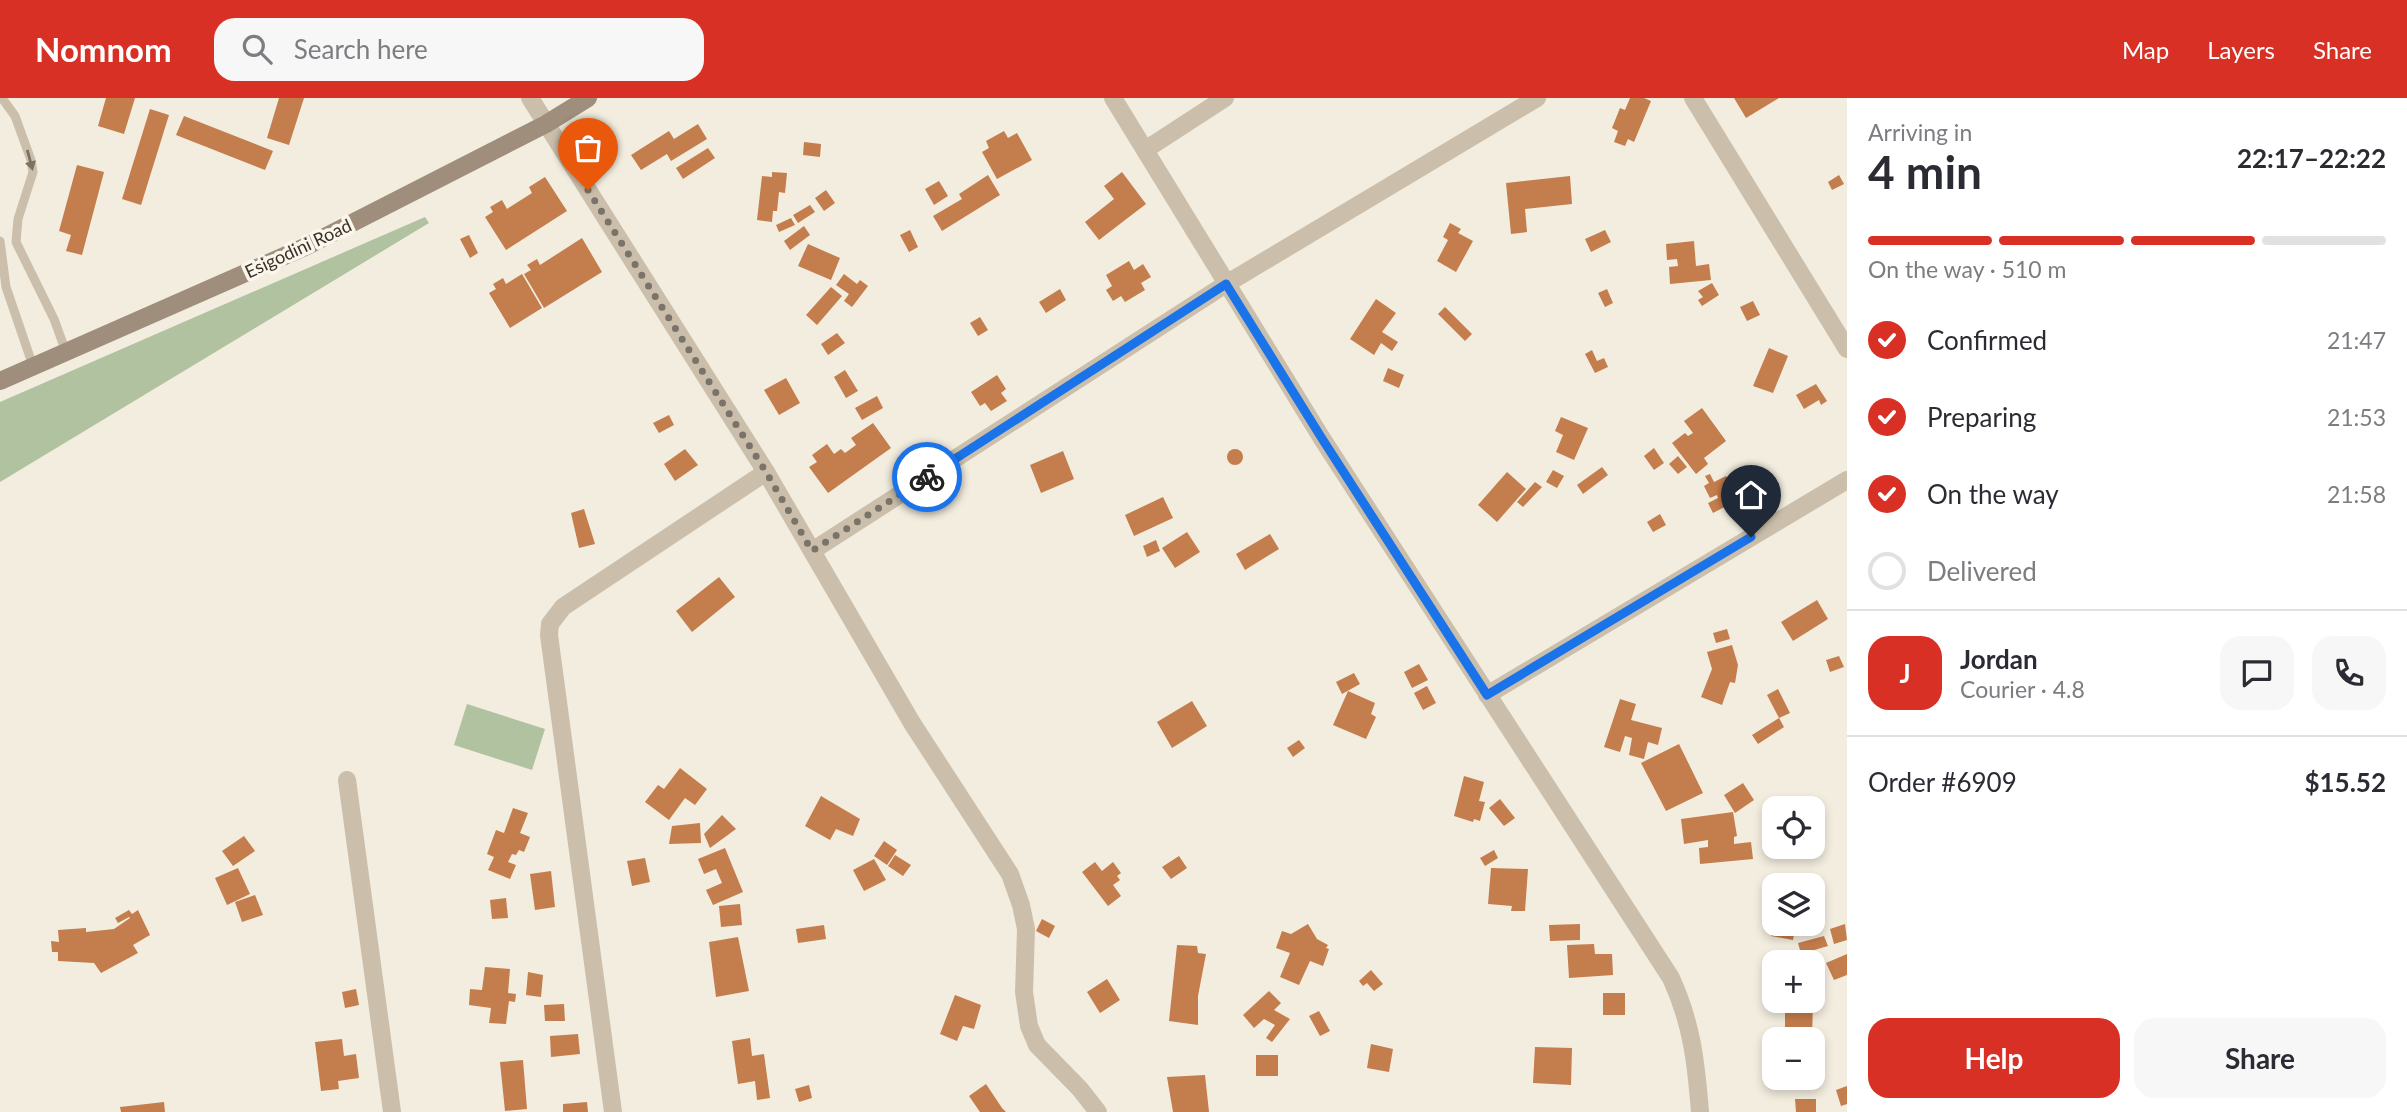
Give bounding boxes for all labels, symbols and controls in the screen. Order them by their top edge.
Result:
search box [214,18,704,81]
text: Nomnom [35,29,172,69]
icon: search [238,30,276,68]
text: Search here [294,33,428,65]
text: Map [2122,35,2169,64]
text: Layers [2207,35,2275,64]
text: Share [2313,35,2372,64]
pin [558,118,618,190]
text: Arriving in [1868,118,1972,146]
icon: bag [569,129,607,167]
text: 22:17–22:22 [2237,142,2386,174]
text: 4 min [1868,144,1982,199]
one-way arrow [25,149,36,171]
street label: Esigodini Road [241,214,355,282]
text: On the way · 510 m [1868,255,2067,283]
icon: check [1868,321,1906,359]
text: Confirmed [1927,324,2047,356]
text: 21:47 [2327,326,2386,354]
icon: check [1868,398,1906,436]
text: Preparing [1927,401,2036,433]
text: 21:53 [2327,403,2386,431]
courier [892,442,962,512]
icon: bike [908,458,946,496]
pin [1721,465,1781,537]
icon: check [1868,475,1906,513]
icon: home [1732,476,1770,514]
text: On the way [1927,478,2059,510]
text: 21:58 [2327,480,2386,508]
text: Delivered [1927,555,2037,587]
button: chat [2220,636,2294,710]
button: phone [2312,636,2386,710]
text: Jordan [1960,643,2038,675]
text: J [1899,657,1911,689]
text: Courier · 4.8 [1960,675,2085,703]
text: Order #6909 [1868,766,2017,798]
text: $15.52 [2304,766,2386,798]
map controls [1762,796,1825,1090]
button: locate [1762,796,1825,859]
button: layers [1762,873,1825,936]
button: + [1762,950,1825,1013]
button: Help [1868,1018,2120,1098]
button: Share [2134,1018,2386,1098]
button: − [1762,1027,1825,1090]

